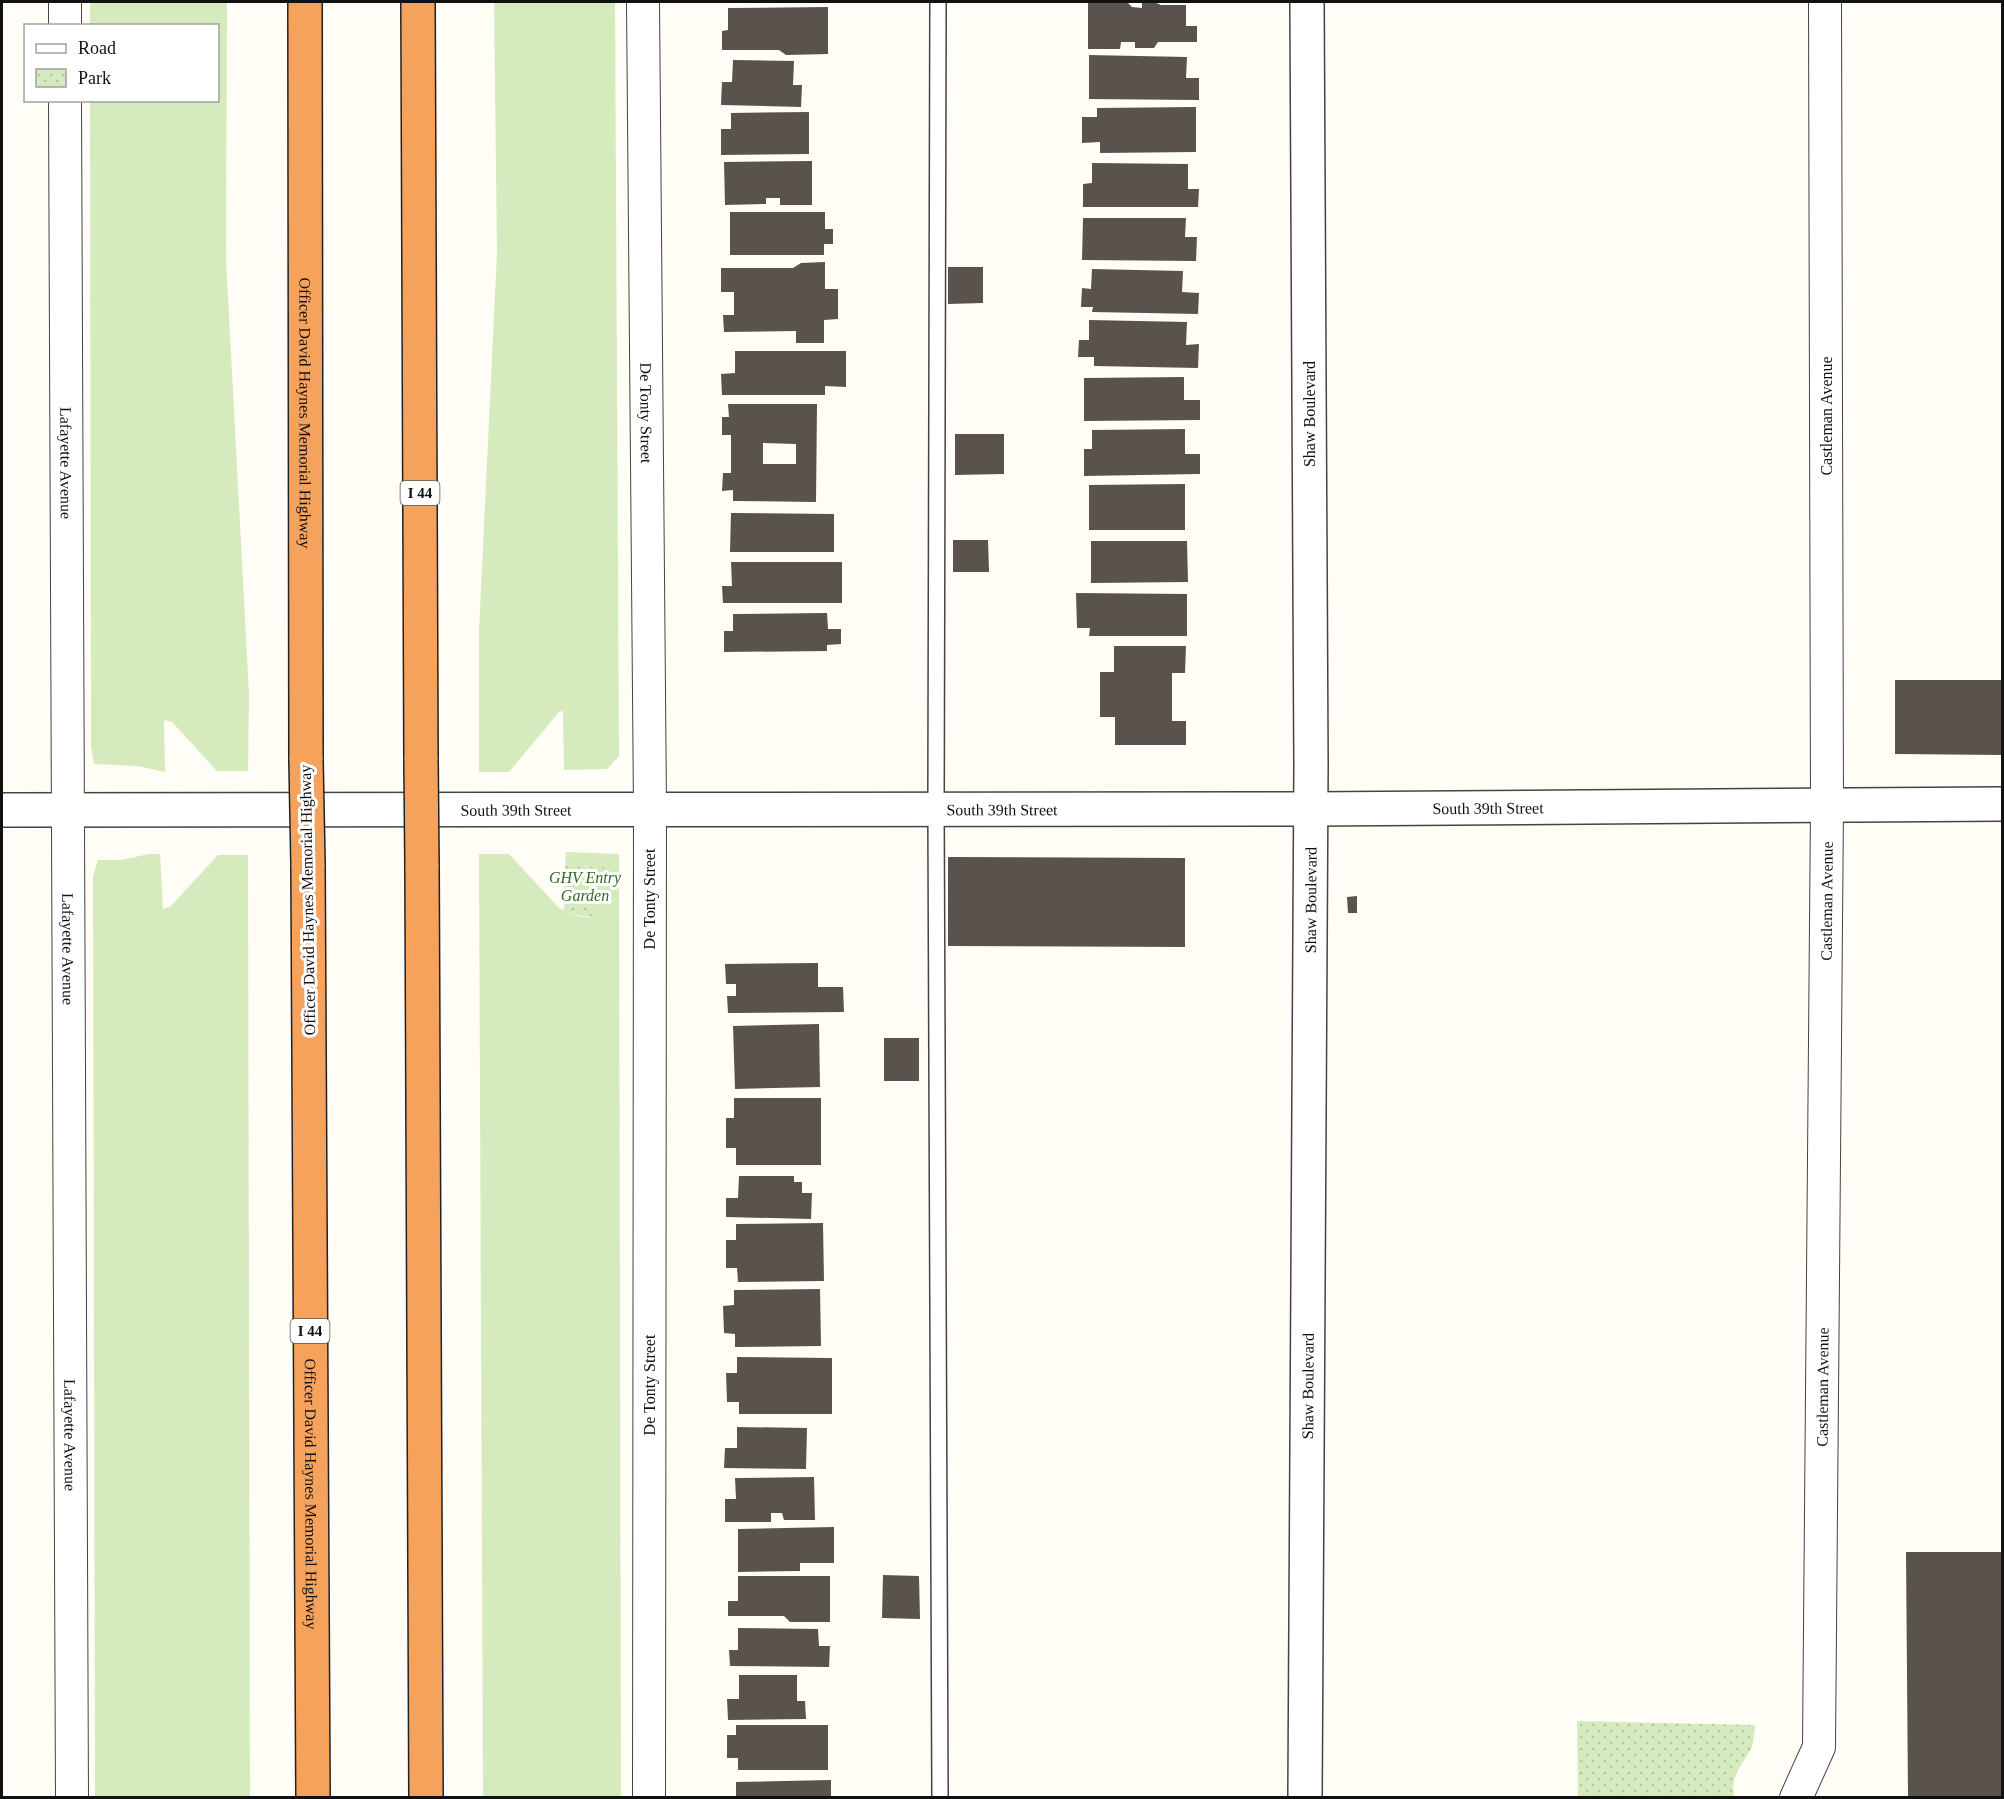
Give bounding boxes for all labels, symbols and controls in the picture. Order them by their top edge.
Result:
legend [24,24,219,102]
text: Road [78,38,116,58]
text: Park [78,68,111,88]
street label: Officer David Haynes Memorial Highway [296,278,314,548]
street label: Castleman Avenue [1818,356,1835,476]
street label: Shaw Boulevard [1301,361,1318,467]
street label: De Tonty Street [637,362,655,464]
street label: Lafayette Avenue [56,407,75,519]
road number: I 44 [400,481,440,505]
street label: Officer David Haynes Memorial Highway [297,764,319,1035]
street label: South 39th Street [1432,799,1544,817]
street label: South 39th Street [946,801,1058,818]
street label: South 39th Street [460,802,572,819]
street label: Castleman Avenue [1818,841,1836,961]
street label: Shaw Boulevard [1302,847,1320,953]
street label: De Tonty Street [641,848,659,949]
park label: GHV Entry Garden [549,869,622,904]
street label: Lafayette Avenue [58,893,77,1005]
road number: I 44 [290,1319,330,1343]
street label: Castleman Avenue [1814,1327,1832,1447]
street label: Shaw Boulevard [1299,1333,1317,1439]
street label: De Tonty Street [641,1334,659,1435]
street label: Officer David Haynes Memorial Highway [301,1358,320,1629]
street label: Lafayette Avenue [60,1379,79,1491]

